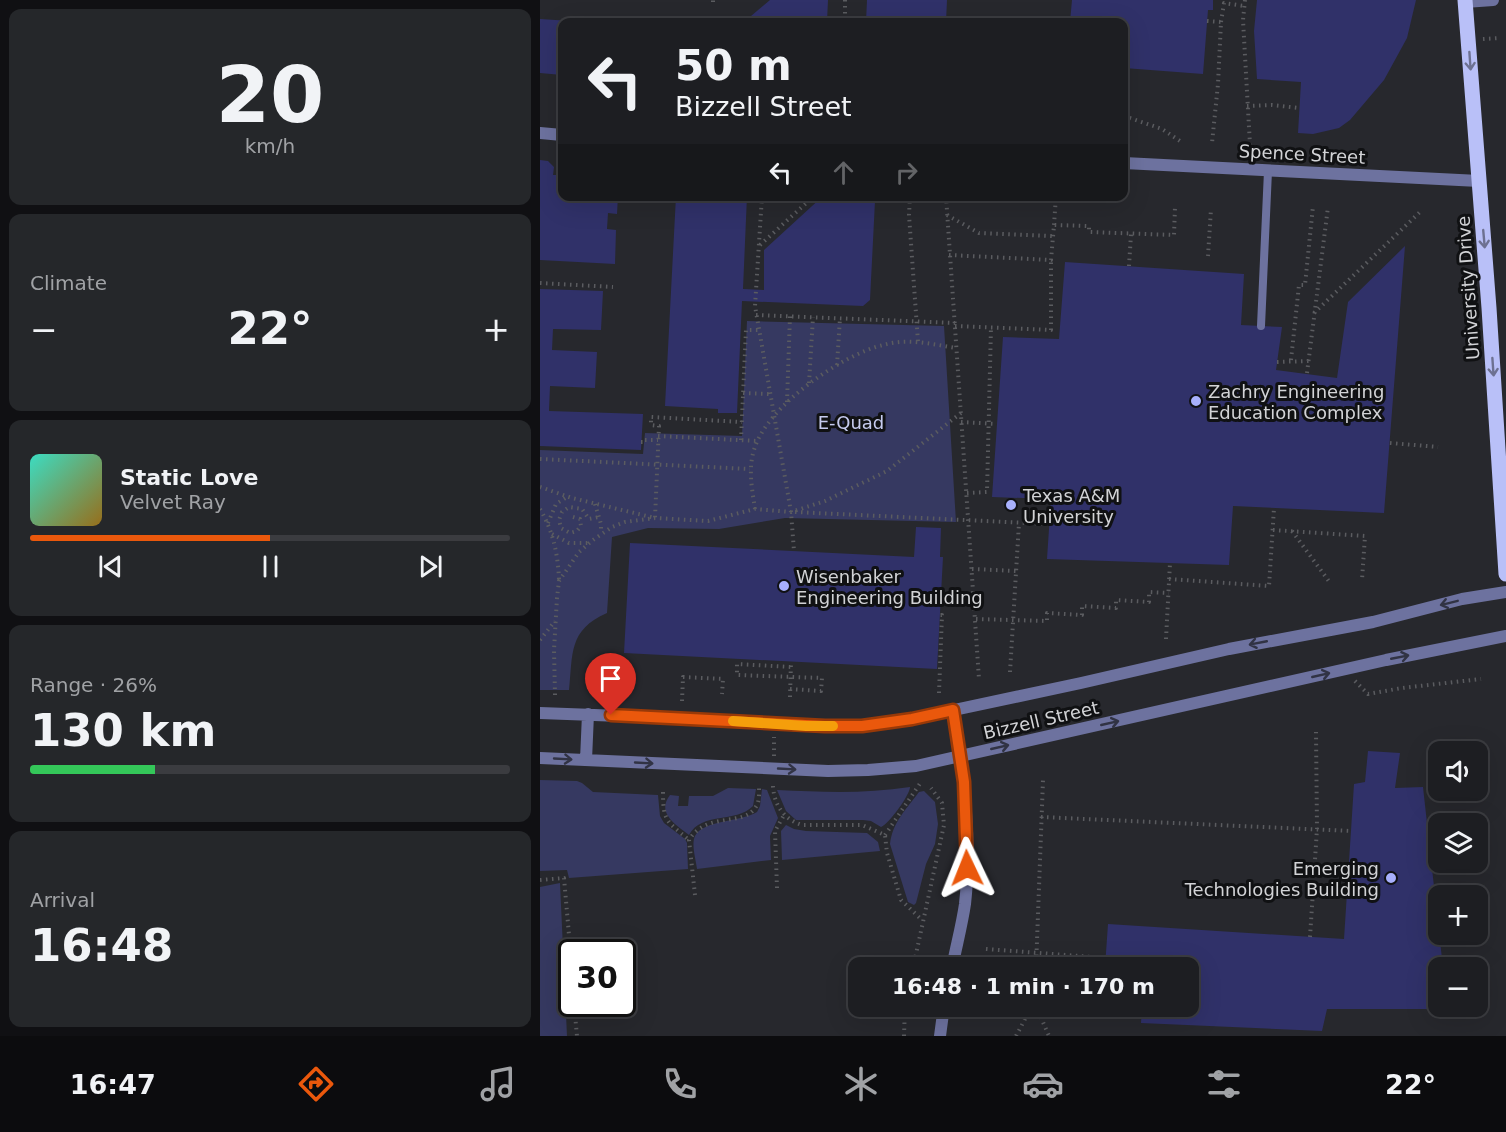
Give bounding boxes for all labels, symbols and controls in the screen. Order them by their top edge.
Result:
text: 50 m [675,41,792,90]
icon: left [576,42,654,120]
text: 20 [216,50,324,140]
one-way arrow [1464,50,1475,70]
text: Bizzell Street [675,91,852,122]
text: km/h [245,134,295,158]
street label: Spence Street [1238,140,1366,168]
icon: left [764,156,797,189]
icon: ahead [827,156,860,189]
icon: right [890,156,923,189]
street label: University Drive [1452,215,1484,361]
one-way arrow [1479,228,1490,248]
text: Climate [30,271,107,295]
text: 22° [227,302,313,355]
text: − [30,310,58,349]
text: + [482,310,510,349]
one-way arrow [1488,356,1499,376]
place label: Zachry Engineering Education Complex [1208,381,1384,423]
marker: Zachry Engineering Education Complex [1189,394,1203,408]
park label: E-Quad [818,412,884,433]
text: Static Love [120,465,258,490]
place label: Texas A&M University [1022,485,1120,527]
text: Velvet Ray [120,490,226,514]
marker: Texas A&M University [1004,498,1018,512]
icon: previous [94,550,127,583]
icon: pause [254,550,287,583]
icon: next [414,550,447,583]
place label: Wisenbaker Engineering Building [796,566,983,608]
marker: Wisenbaker Engineering Building [777,579,791,593]
one-way arrow [1439,597,1458,609]
one-way arrow [1249,638,1268,649]
one-way arrow [1390,651,1410,662]
pin [585,653,636,715]
icon: arrive [594,662,627,695]
one-way arrow [1310,669,1330,680]
text: Range · 26% [30,673,157,697]
street label: Bizzell Street [981,697,1101,743]
text: 130 km [30,704,216,757]
one-way arrow [1100,716,1119,728]
one-way arrow [991,741,1010,753]
map controls [1428,741,1488,1017]
button: sound [1428,741,1488,801]
one-way arrow [552,753,572,764]
one-way arrow [634,757,654,768]
one-way arrow [776,764,796,775]
button: layers [1428,813,1488,873]
position arrow [935,836,999,900]
place label: Emerging Technologies Building [1184,858,1379,900]
marker: Emerging Technologies Building [1384,871,1398,885]
button: + [1428,885,1488,945]
text: Arrival [30,888,95,912]
text: 16:48 [30,919,173,972]
speed limit sign: 30 [558,939,636,1017]
button: − [1428,957,1488,1017]
text: 16:48 · 1 min · 170 m [892,974,1155,999]
icon: directions [295,1063,337,1105]
icon: music [477,1063,519,1105]
icon: phone [659,1063,701,1105]
icon: climate [840,1063,882,1105]
icon: car [1022,1063,1064,1105]
icon: filters [1203,1063,1245,1105]
text: 16:47 [70,1069,156,1100]
text: 22° [1385,1069,1436,1100]

